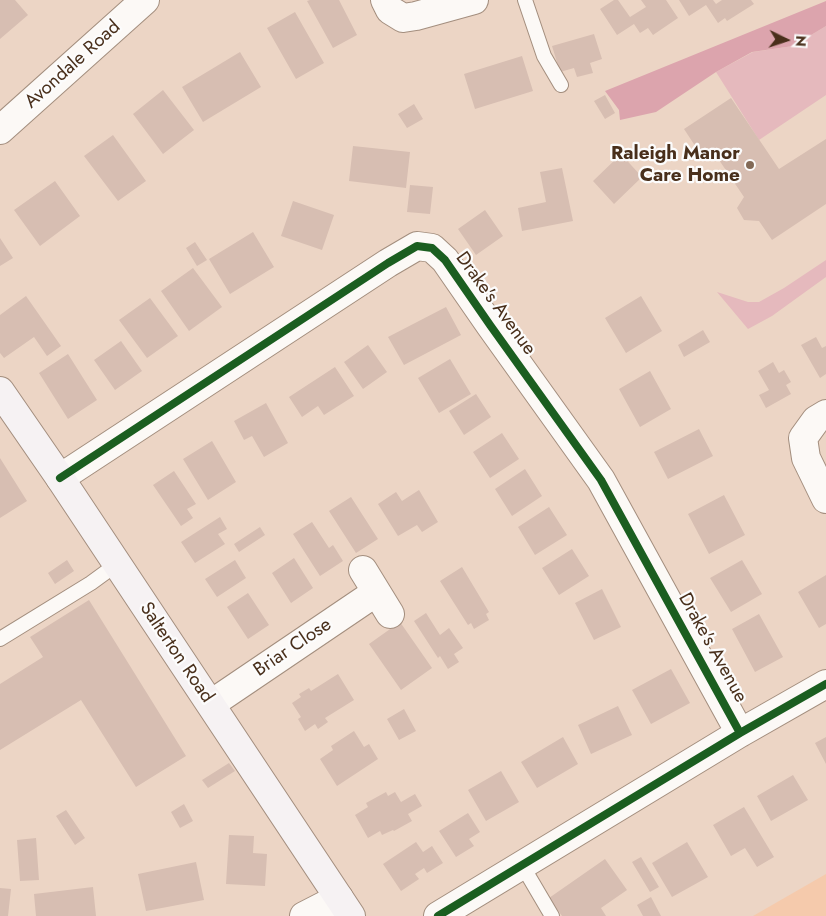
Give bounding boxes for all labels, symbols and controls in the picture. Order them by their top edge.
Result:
north arrow [761,15,811,65]
street label: Avondale Road [20,16,126,114]
text: N [791,35,811,47]
place label: Raleigh Manor Care Home [611,143,740,187]
marker: Raleigh Manor Care Home [744,159,756,171]
street label: Drake's Avenue [450,248,540,360]
street label: Drake's Avenue [672,589,752,707]
street label: Salterton Road [134,598,218,708]
street label: Briar Close [250,614,336,682]

